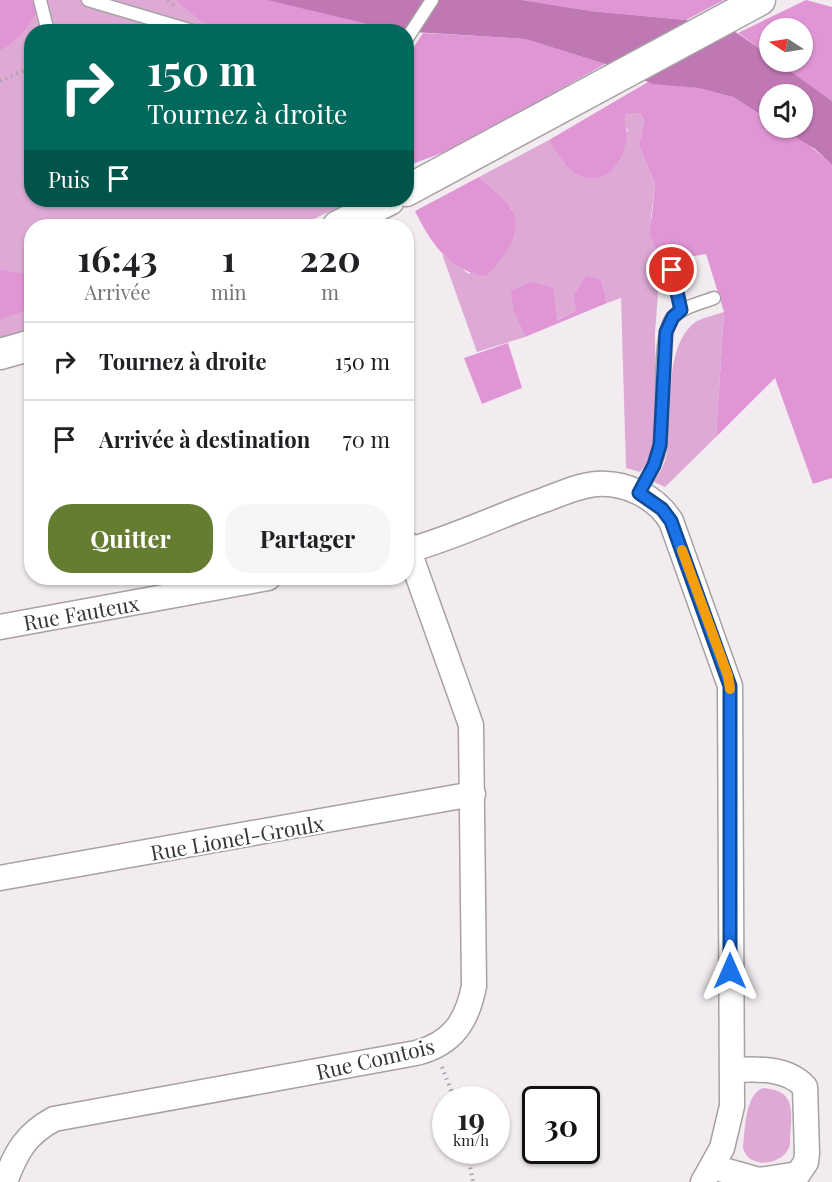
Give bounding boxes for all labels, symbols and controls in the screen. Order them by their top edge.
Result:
north arrow [759,18,813,72]
map controls [759,18,813,138]
text: 150 m [147,41,257,97]
icon: right [48,48,126,126]
button: sound [759,84,813,138]
text: Tournez à droite [147,95,347,131]
icon: arrive [102,162,135,195]
text: Puis [48,164,90,194]
text: 16:43 [77,233,158,281]
text: 1 [222,233,236,281]
text: 220 [300,233,361,281]
pin [646,244,697,295]
icon: arrive [655,253,688,286]
text: Arrivée [84,278,151,305]
text: min [211,278,247,305]
text: m [321,278,339,305]
icon: right [48,345,81,378]
text: Tournez à droite [99,346,267,376]
text: 150 m [335,346,390,376]
icon: arrive [48,423,81,456]
text: Arrivée à destination [99,424,310,454]
text: 70 m [343,424,390,454]
button: Quitter [48,504,213,573]
button: Partager [225,504,390,573]
street label: Rue Fauteux [21,588,141,636]
street label: Rue Lionel-Groulx [148,808,326,866]
position arrow [698,939,762,1003]
street label: Rue Comtois [313,1031,437,1085]
speed limit sign: 30 [522,1086,600,1164]
text: 19 [457,1098,485,1138]
text: km/h [453,1130,489,1150]

